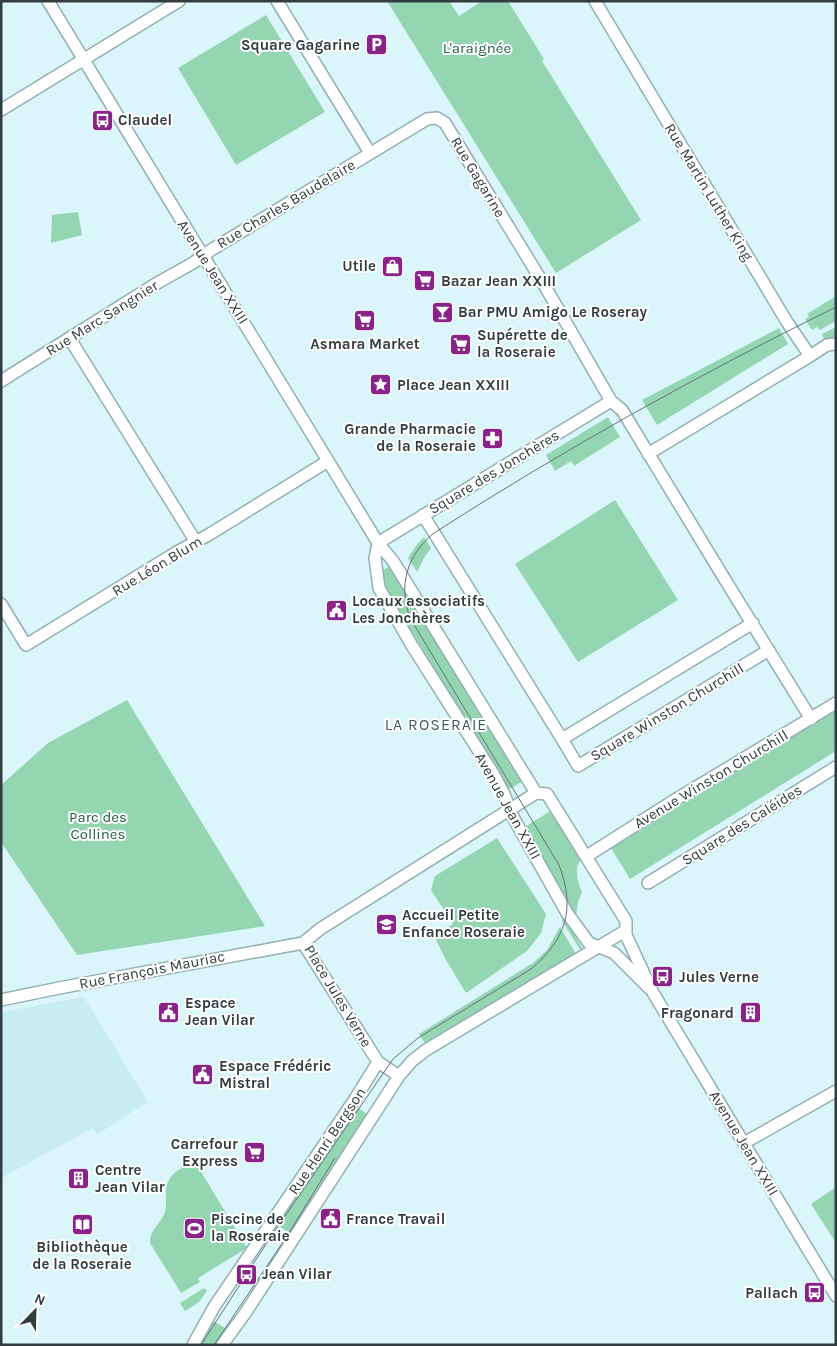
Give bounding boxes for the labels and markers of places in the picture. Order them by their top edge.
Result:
parking icon: Square Gagarine [364,33,388,57]
place label: Square Gagarine [241,36,360,54]
bus stop icon: Claudel [90,108,114,132]
place label: Claudel [118,111,172,129]
shop icon: Utile [380,254,404,278]
place label: Utile [342,257,376,275]
supermarket icon: Bazar Jean XXIII [413,269,437,293]
place label: Bazar Jean XXIII [441,272,556,290]
bar icon: Bar PMU Amigo Le Roseray [430,300,454,324]
place label: Bar PMU Amigo Le Roseray [458,303,648,321]
supermarket icon: Asmara Market [353,309,377,333]
place label: Supérette de la Roseraie [477,326,568,361]
supermarket icon: Supérette de la Roseraie [449,332,473,356]
place label: Asmara Market [310,335,420,353]
place icon: Place Jean XXIII [369,373,393,397]
place label: Place Jean XXIII [397,376,509,394]
place label: Grande Pharmacie de la Roseraie [344,420,476,455]
pharmacy icon: Grande Pharmacie de la Roseraie [480,426,504,450]
place label: Locaux associatifs Les Jonchères [352,592,485,627]
public building icon: Locaux associatifs Les Jonchères [324,598,348,622]
place label: Accueil Petite Enfance Roseraie [402,906,525,941]
school or university icon: Accueil Petite Enfance Roseraie [374,912,398,936]
bus stop icon: Jules Verne [651,965,675,989]
place label: Jules Verne [679,968,759,986]
place label: Espace Jean Vilar [185,994,255,1029]
public building icon: Espace Jean Vilar [157,1000,181,1024]
building icon: Fragonard [738,1001,762,1025]
place label: Fragonard [661,1004,734,1022]
place label: Espace Frédéric Mistral [219,1057,331,1092]
public building icon: Espace Frédéric Mistral [191,1063,215,1087]
place label: Carrefour Express [171,1135,238,1170]
supermarket icon: Carrefour Express [242,1141,266,1165]
place label: Centre Jean Vilar [95,1161,165,1196]
building icon: Centre Jean Vilar [67,1167,91,1191]
public building icon: France Travail [318,1207,342,1231]
place label: Piscine de la Roseraie [211,1210,290,1245]
place label: France Travail [346,1210,445,1228]
library icon: Bibliothèque de la Roseraie [70,1212,94,1236]
sports icon: Piscine de la Roseraie [183,1216,207,1240]
place label: Bibliothèque de la Roseraie [32,1238,132,1273]
bus stop icon: Jean Vilar [234,1262,258,1286]
place label: Jean Vilar [262,1265,332,1283]
bus stop icon: Pallach [802,1281,826,1305]
place label: Pallach [745,1284,798,1302]

